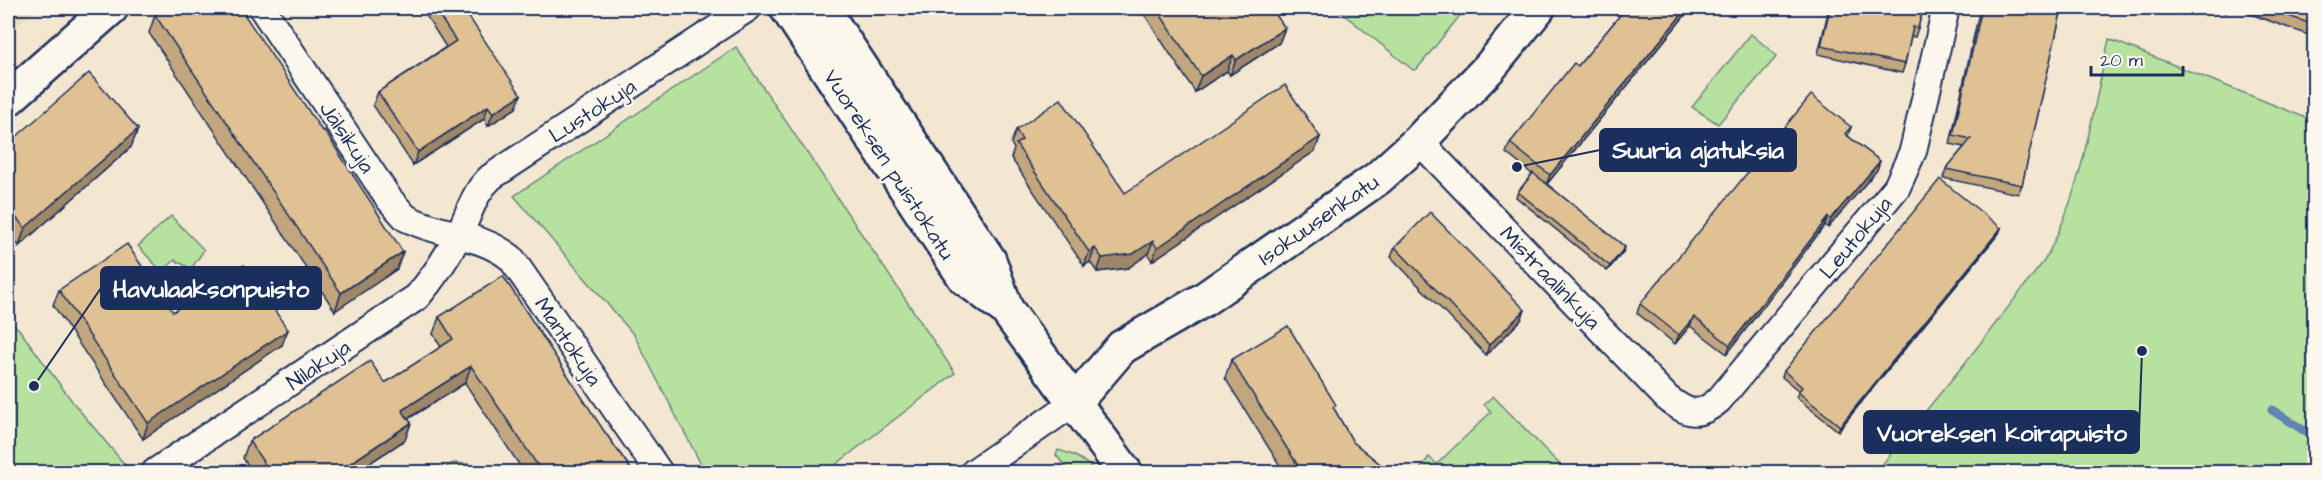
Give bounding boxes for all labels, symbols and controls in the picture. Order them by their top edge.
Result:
scale bar [2091,39,2182,77]
text: 20 m [2100,48,2143,73]
street label: Vuoreksen puistokatu [815,63,962,266]
street label: Lustokuja [543,71,643,151]
street label: Jälsikuja [311,96,382,180]
callout: Suuria ajatuksia [1600,129,1796,171]
text: Suuria ajatuksia [1611,134,1785,168]
street label: Isokuusenkatu [1252,167,1386,273]
street label: Leutokuja [1812,190,1900,286]
street label: Mistraalinkuja [1492,219,1607,337]
callout: Havulaaksonpuisto [101,267,321,309]
text: Havulaaksonpuisto [113,273,310,307]
street label: Mantokuja [527,291,609,393]
street label: Nilakuja [281,332,357,398]
callout: Vuoreksen koirapuisto [1864,411,2139,453]
text: Vuoreksen koirapuisto [1876,417,2128,451]

